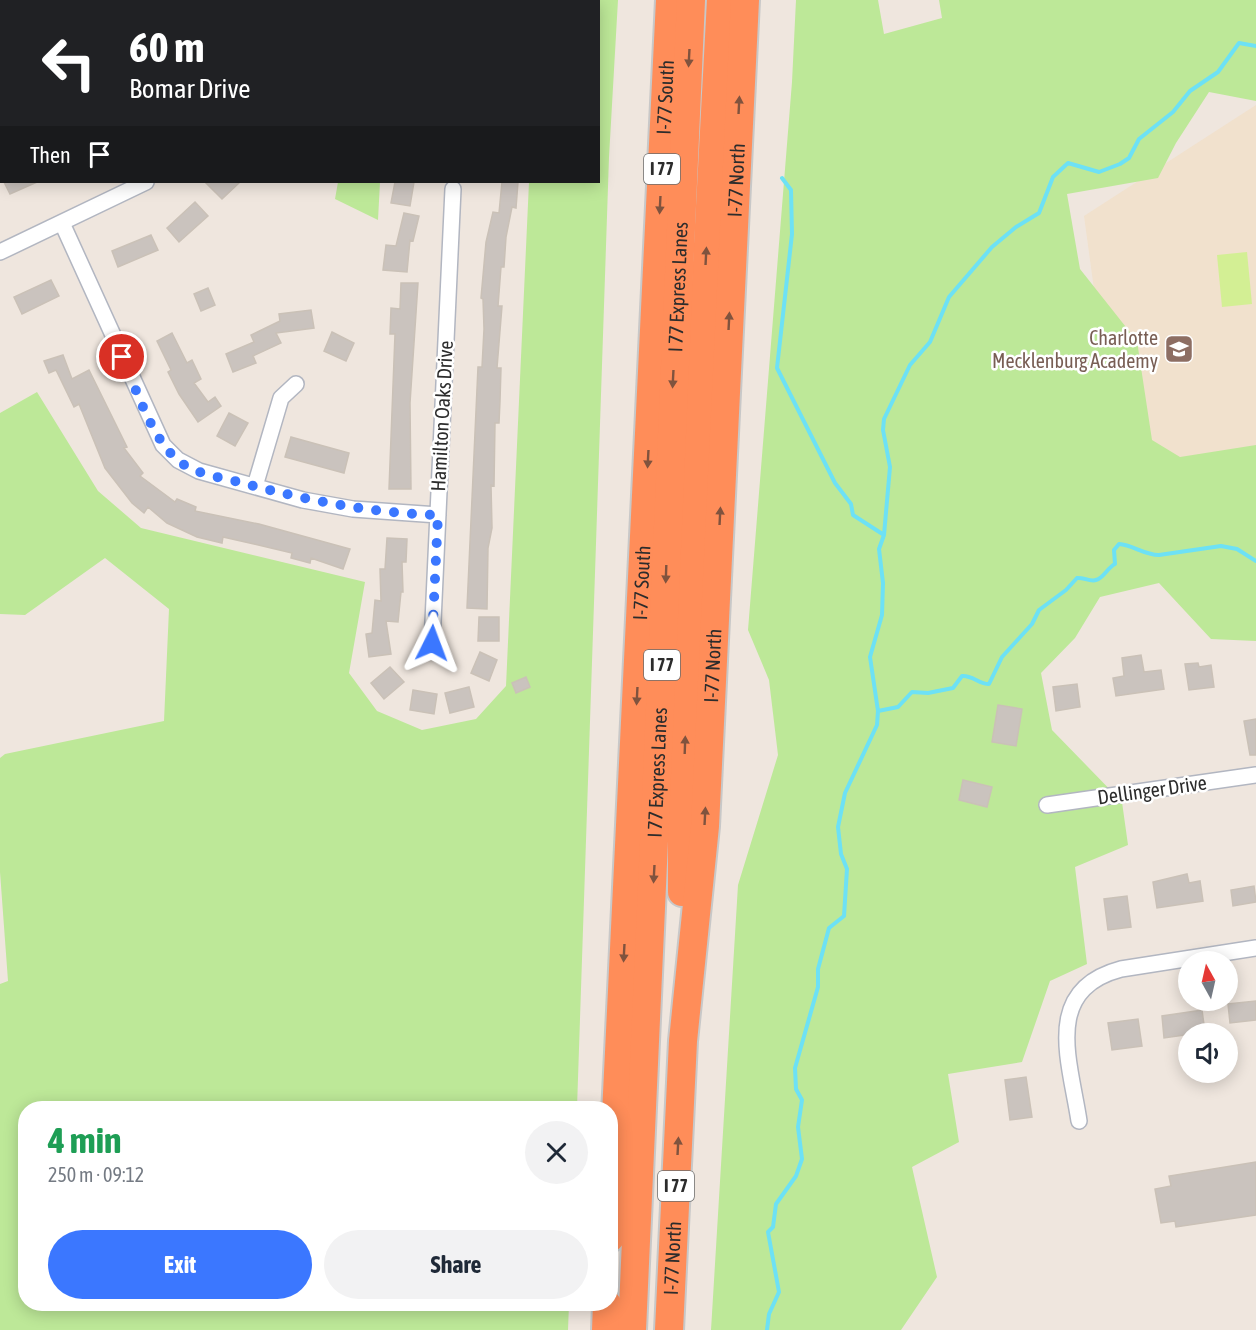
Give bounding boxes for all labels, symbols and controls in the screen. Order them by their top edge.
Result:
text: 60 m [129,23,204,71]
icon: left [30,24,108,102]
one-way arrow [684,49,693,68]
street label: I-77 South [651,59,678,135]
text: Bomar Drive [129,73,251,104]
one-way arrow [735,96,744,115]
icon: arrive [83,138,116,171]
text: Then [30,142,71,168]
street label: I-77 North [722,143,749,218]
road number: I 77 [644,154,680,184]
one-way arrow [656,196,665,215]
street label: I 77 Express Lanes [663,221,692,353]
one-way arrow [701,247,711,266]
one-way arrow [724,312,733,331]
place label: Charlotte Mecklenburg Academy [992,326,1158,372]
pin [96,331,147,382]
school or university icon: Charlotte Mecklenburg Academy [1163,333,1195,365]
icon: arrive [105,340,138,373]
street label: Hamilton Oaks Drive [426,340,457,492]
one-way arrow [668,370,678,389]
one-way arrow [644,449,653,468]
one-way arrow [715,506,724,525]
street label: I-77 South [628,545,655,621]
one-way arrow [661,564,670,583]
position arrow [400,611,464,675]
street label: I-77 North [699,628,726,703]
road number: I 77 [644,650,680,680]
one-way arrow [632,686,641,705]
street label: I 77 Express Lanes [643,707,671,838]
one-way arrow [680,735,689,754]
street label: Dellinger Drive [1096,770,1208,809]
one-way arrow [701,806,710,825]
one-way arrow [650,864,659,883]
one-way arrow [620,944,629,963]
north arrow [1178,951,1238,1011]
map controls [1178,951,1238,1083]
button: sound [1178,1023,1238,1083]
text: 4 min [48,1119,122,1161]
button: close [525,1121,588,1184]
one-way arrow [673,1136,682,1155]
text: 250 m · 09:12 [48,1163,144,1186]
road number: I 77 [658,1171,694,1201]
street label: I-77 North [659,1221,685,1296]
button: Exit [48,1230,312,1299]
button: Share [324,1230,588,1299]

